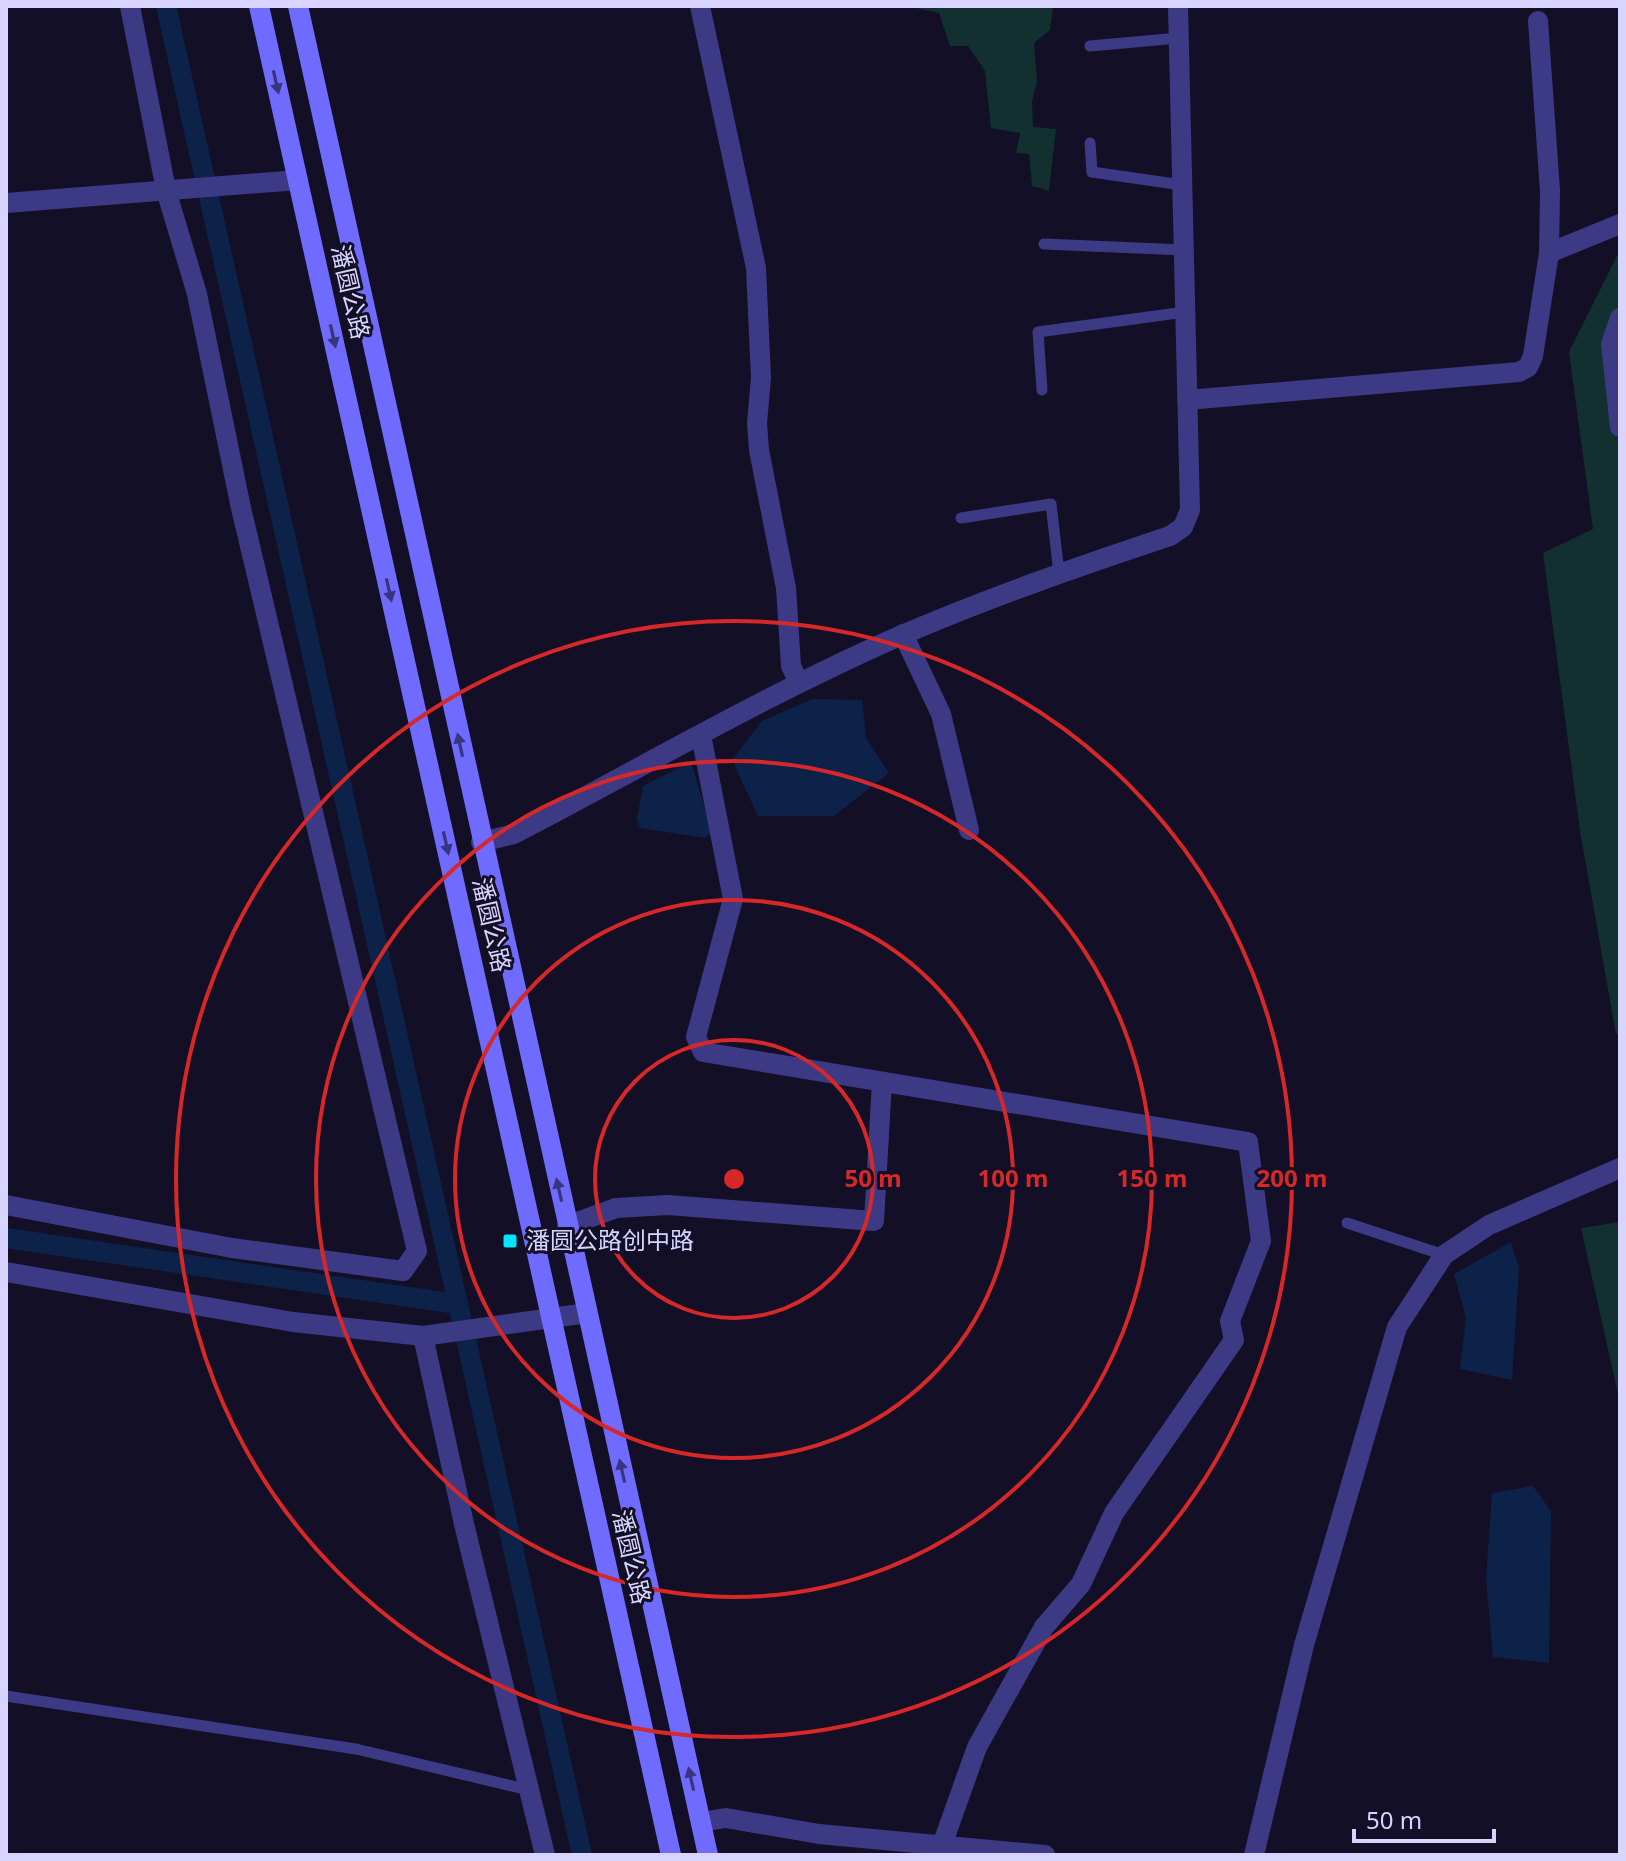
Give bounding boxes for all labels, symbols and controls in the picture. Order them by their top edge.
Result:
one-way arrow [270,70,283,95]
street label: 潘圆公路 [325,241,378,342]
one-way arrow [327,324,340,349]
one-way arrow [383,577,396,602]
one-way arrow [453,732,466,757]
one-way arrow [440,831,453,856]
street label: 潘圆公路 [466,874,519,975]
text: 50 m [844,1161,902,1194]
text: 100 m [978,1161,1048,1194]
text: 150 m [1117,1161,1187,1194]
text: 200 m [1257,1161,1327,1194]
centre of rings [720,1165,748,1193]
one-way arrow [552,1177,565,1202]
place label: 潘圆公路创中路 [526,1223,694,1256]
marker: 潘圆公路创中路 [501,1232,519,1250]
one-way arrow [615,1458,628,1483]
street label: 潘圆公路 [606,1506,659,1607]
one-way arrow [684,1766,697,1791]
scale bar [1354,1793,1494,1843]
text: 50 m [1366,1803,1422,1836]

